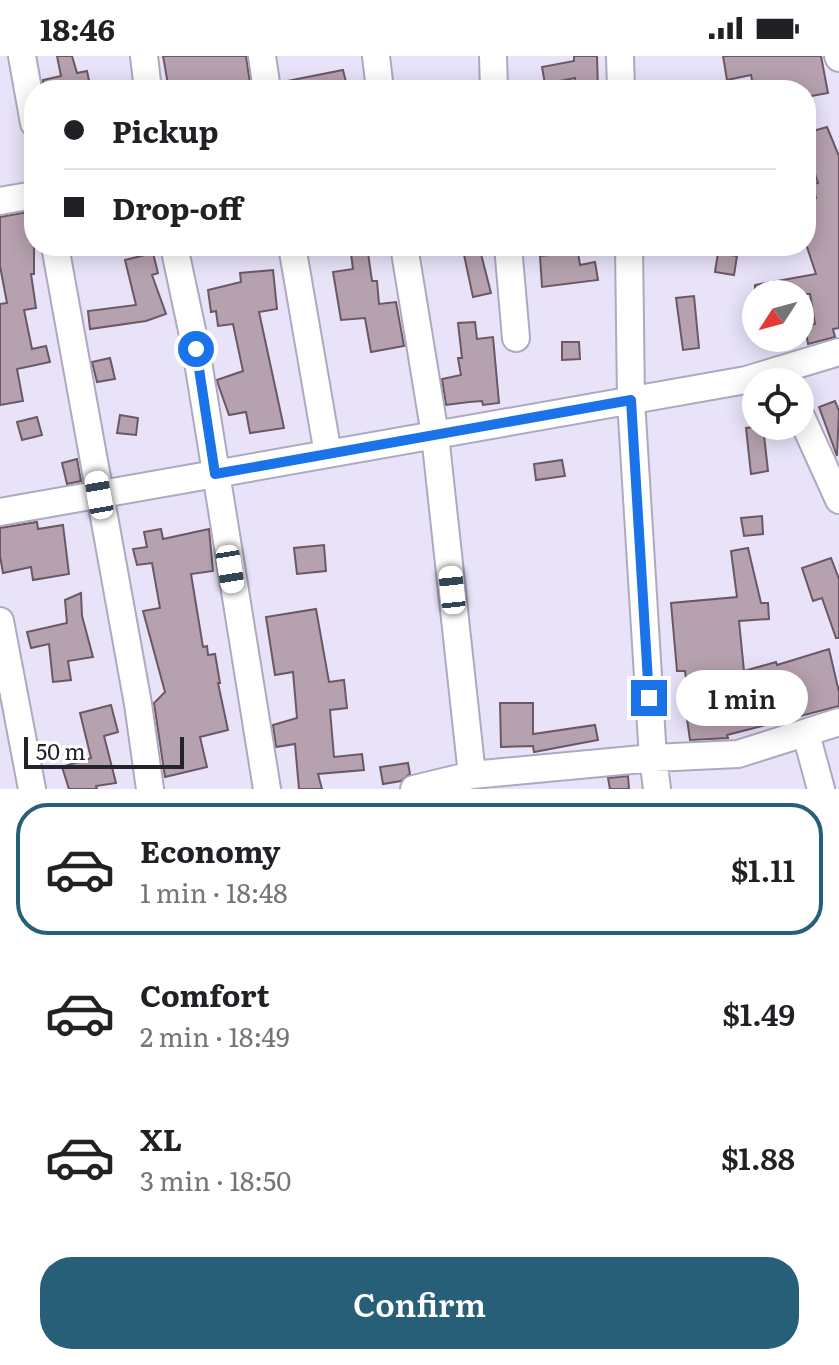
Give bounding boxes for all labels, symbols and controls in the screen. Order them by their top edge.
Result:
text: 18:46 [40,6,115,50]
text: Pickup [112,108,219,152]
text: Drop-off [112,185,242,229]
north arrow [742,280,814,352]
map controls [742,280,814,440]
route start [178,331,214,367]
button: locate [742,368,814,440]
car [83,469,115,521]
car [214,543,246,595]
car [438,565,466,615]
callout: 1 min [677,670,809,726]
text: 1 min [708,678,776,717]
route end [631,680,667,716]
scale bar [24,733,184,769]
text: 50 m [36,734,86,767]
text: Economy [140,828,280,872]
icon: car [44,833,116,905]
text: $1.11 [731,847,795,891]
text: 1 min · 18:48 [140,872,288,911]
text: Comfort [140,972,270,1016]
icon: car [44,977,116,1049]
text: $1.49 [722,991,795,1035]
text: 2 min · 18:49 [140,1016,290,1055]
text: XL [140,1116,182,1160]
icon: car [44,1121,116,1193]
text: $1.88 [721,1135,795,1179]
text: 3 min · 18:50 [140,1160,291,1199]
button: Confirm [40,1257,799,1349]

